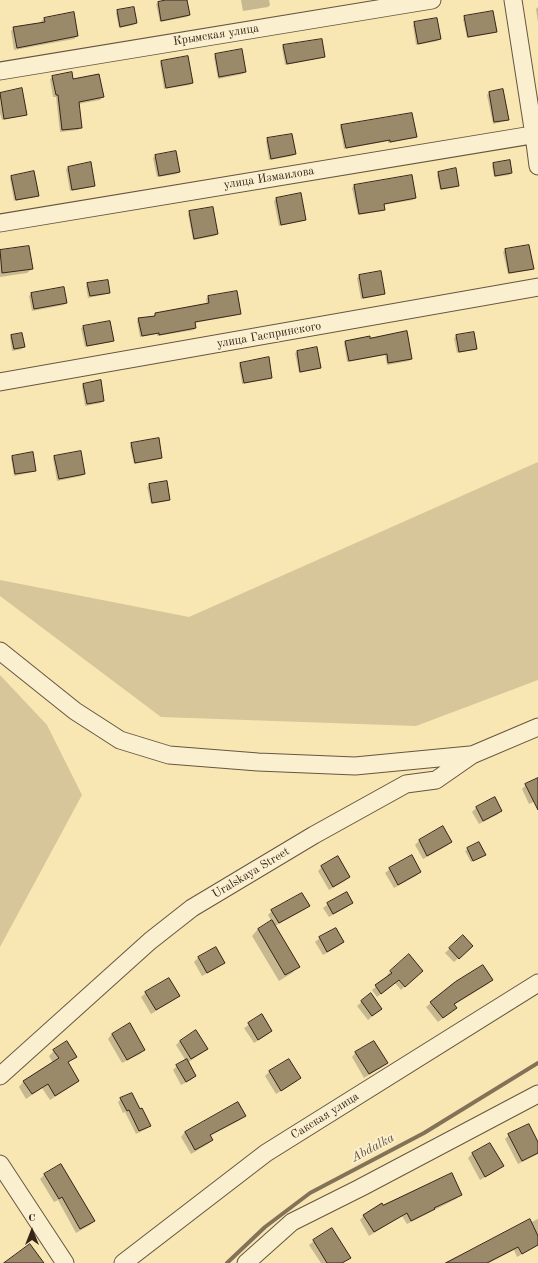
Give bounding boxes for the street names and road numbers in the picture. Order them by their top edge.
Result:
street label: Крымская улица [172,21,260,49]
street label: улица Измаилова [223,164,315,192]
street label: улица Гаспринского [216,319,322,351]
street label: Uralskaya Street [210,844,292,902]
street label: Сакская улица [288,1089,362,1143]

